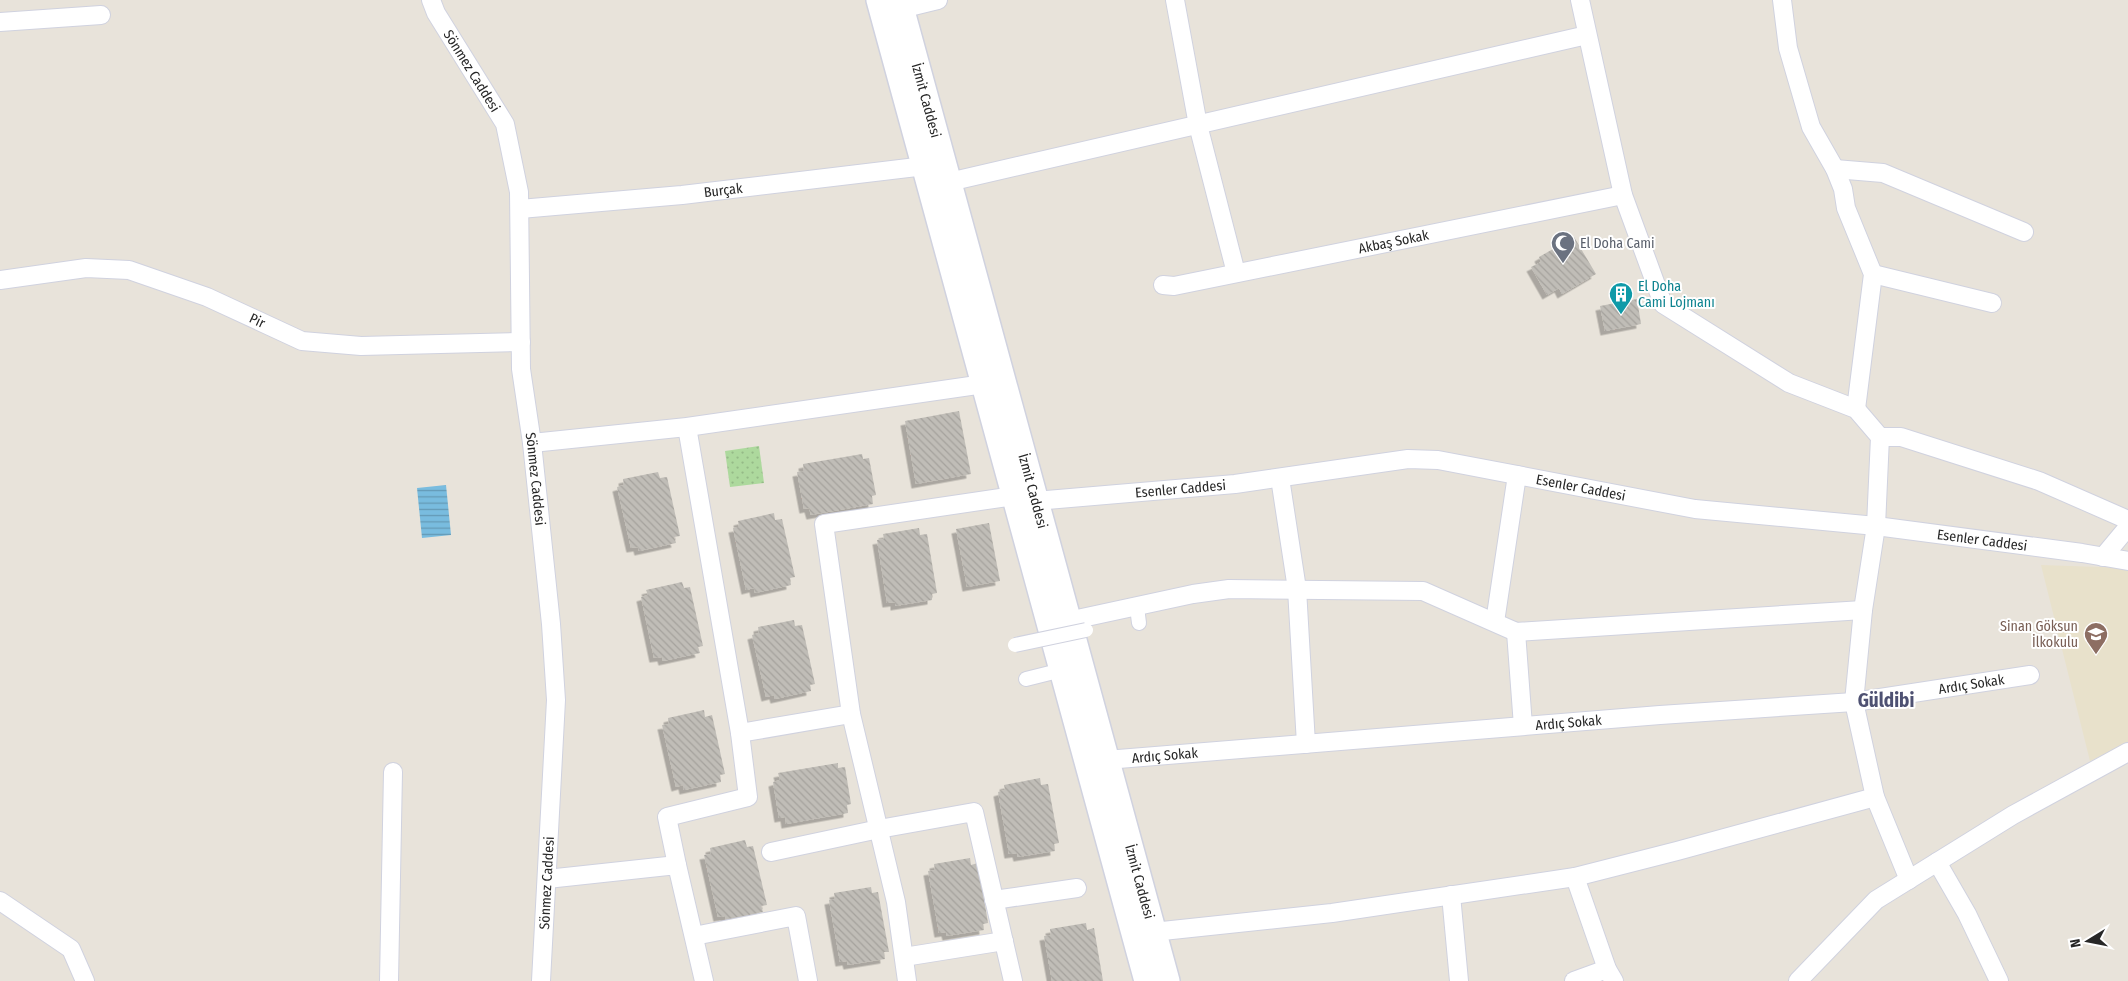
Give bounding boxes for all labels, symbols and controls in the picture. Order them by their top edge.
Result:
street label: Sönmez Caddesi [440,27,504,115]
street label: İzmit Caddesi [908,61,945,140]
street label: Burçak [703,179,744,201]
street label: Akbaş Sokak [1357,226,1431,257]
mosque icon: El Doha Cami [1550,230,1576,264]
place label: El Doha Cami [1580,235,1655,252]
place label: El Doha Cami Lojmanı [1638,278,1715,311]
building icon: El Doha Cami Lojmanı [1608,281,1634,315]
street label: Pir [247,309,268,331]
street label: Sönmez Caddesi [522,431,549,526]
street label: İzmit Caddesi [1015,452,1051,530]
street label: Esenler Caddesi [1535,470,1627,504]
street label: Esenler Caddesi [1134,476,1226,501]
street label: Esenler Caddesi [1936,526,2028,554]
place label: Sinan Göksun İlkokulu [2000,618,2078,651]
school or university icon: Sinan Göksun İlkokulu [2083,621,2109,655]
street label: Ardıç Sokak [1937,670,2006,697]
district label: Güldibi [1858,689,1914,712]
street label: Ardıç Sokak [1535,711,1603,734]
street label: Ardıç Sokak [1131,744,1199,766]
street label: Sönmez Caddesi [536,836,558,930]
street label: İzmit Caddesi [1122,842,1158,921]
north arrow [2063,916,2113,966]
text: N [2067,938,2085,949]

